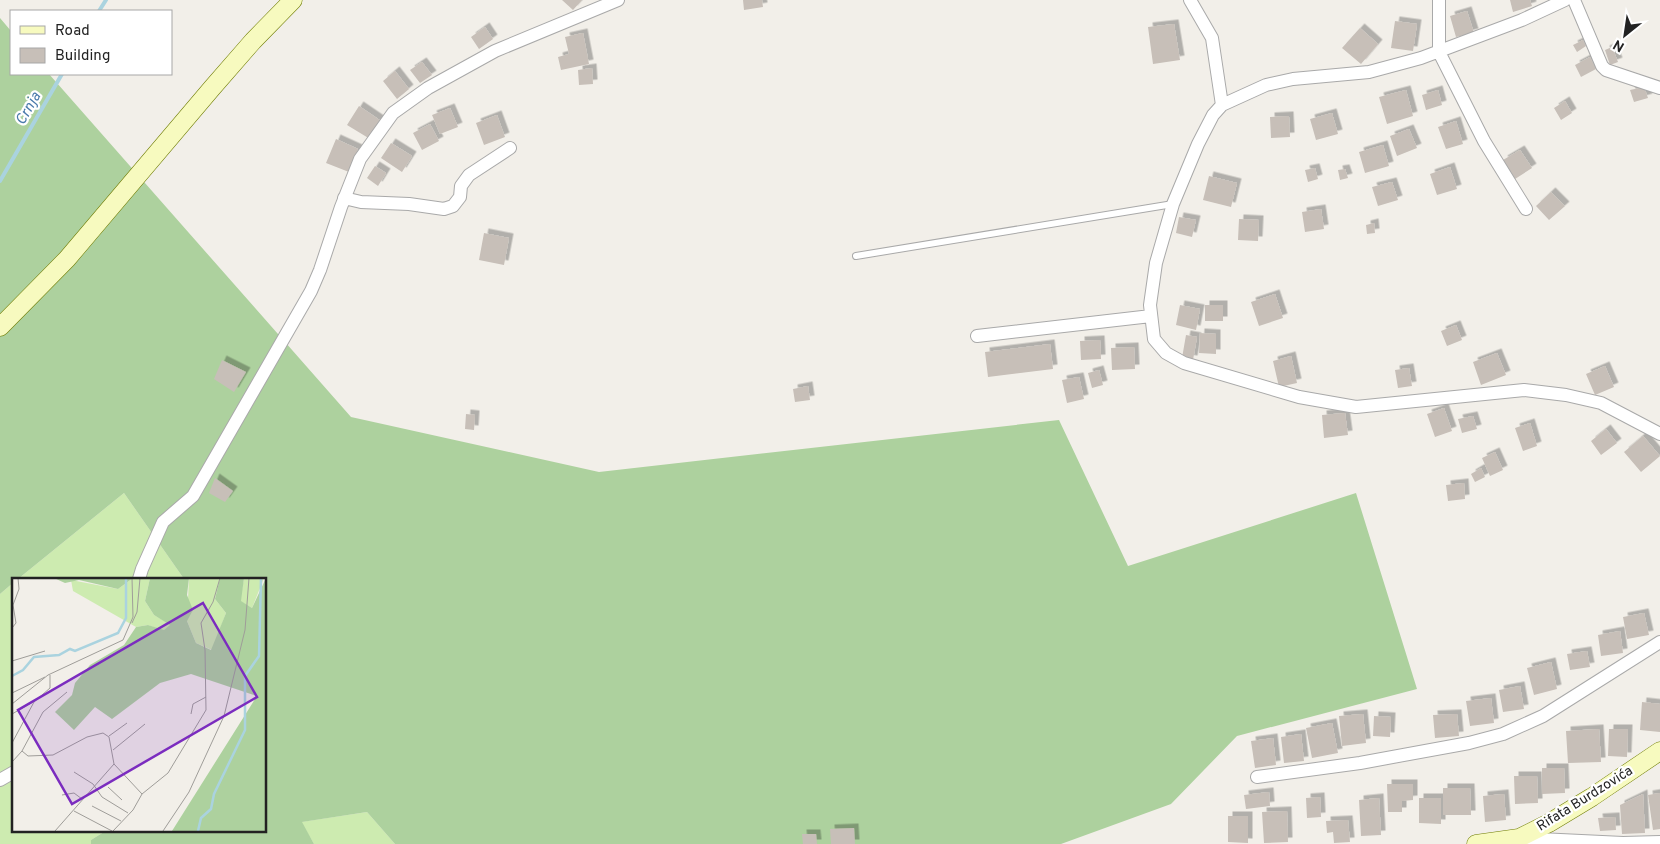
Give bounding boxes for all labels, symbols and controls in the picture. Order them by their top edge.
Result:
legend [10,10,172,75]
north arrow [1600,10,1650,60]
text: Road [55,22,90,41]
text: N [1611,35,1628,55]
text: Building [55,47,110,66]
water label: Crnja [12,89,46,129]
inset map [12,578,266,832]
street label: Rifata Burdzovića [1534,763,1636,835]

